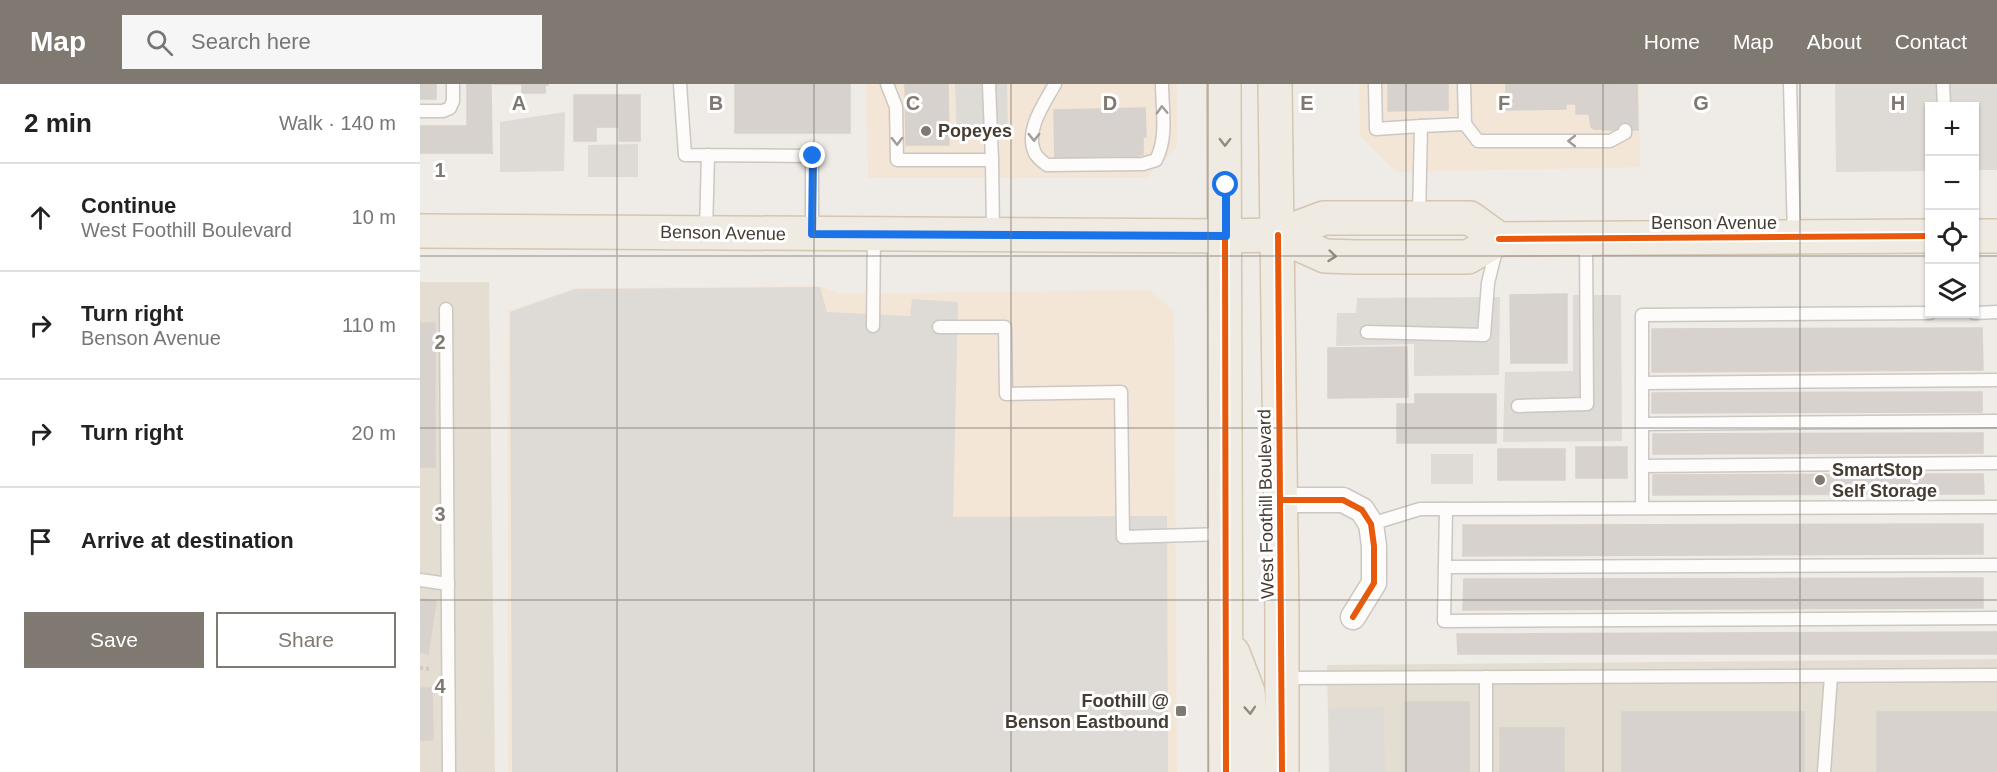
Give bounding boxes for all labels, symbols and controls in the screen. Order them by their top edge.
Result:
search box [122,15,542,69]
text: Map [30,26,86,57]
icon: search [143,26,176,59]
text: Search here [191,29,311,54]
text: Home [1644,30,1700,53]
text: Map [1733,30,1774,53]
text: About [1807,30,1862,53]
text: Contact [1895,30,1967,53]
text: A [512,92,526,114]
text: B [709,92,723,114]
text: C [906,92,920,114]
text: D [1103,92,1117,114]
text: E [1300,92,1314,114]
text: F [1498,92,1510,114]
text: G [1693,92,1709,114]
text: H [1891,92,1905,114]
map controls [1925,102,1979,318]
button: + [1925,102,1979,156]
one-way arrow [1156,105,1169,114]
text: 2 min [24,108,92,138]
text: Walk · 140 m [279,112,396,134]
place label: Popeyes [938,121,1012,141]
marker: Popeyes [919,124,933,138]
one-way arrow [1028,133,1040,142]
one-way arrow [1567,135,1576,147]
one-way arrow [891,136,903,145]
one-way arrow [1219,138,1231,147]
route end [799,142,825,168]
button: − [1925,156,1979,210]
text: 1 [434,159,446,181]
route start [1212,171,1238,197]
text: Continue [81,193,176,218]
icon: ahead [24,201,57,234]
text: 10 m [352,206,396,228]
button: locate [1925,210,1979,264]
street label: Benson Avenue [1651,213,1777,233]
text: West Foothill Boulevard [81,219,292,241]
street label: Benson Avenue [660,222,786,244]
one-way arrow [1327,249,1337,262]
button: layers [1925,264,1979,318]
text: Turn right [81,301,183,326]
icon: right [24,309,57,342]
text: 110 m [342,314,396,336]
text: Benson Avenue [81,327,221,349]
text: 2 [434,331,446,353]
street label: West Foothill Boulevard [1254,409,1278,599]
icon: right [24,417,57,450]
text: Turn right [81,420,183,445]
text: 20 m [352,422,396,444]
place label: SmartStop Self Storage [1832,460,1937,501]
marker: SmartStop Self Storage [1813,473,1827,487]
text: 3 [434,503,446,525]
icon: arrive [24,525,57,558]
text: Arrive at destination [81,528,294,553]
button: Save [24,612,204,668]
button: Share [216,612,396,668]
text: 4 [434,675,446,697]
place label: Foothill @ Benson Eastbound [1005,691,1169,732]
marker: Foothill @ Benson Eastbound [1174,704,1188,718]
one-way arrow [1243,705,1256,714]

